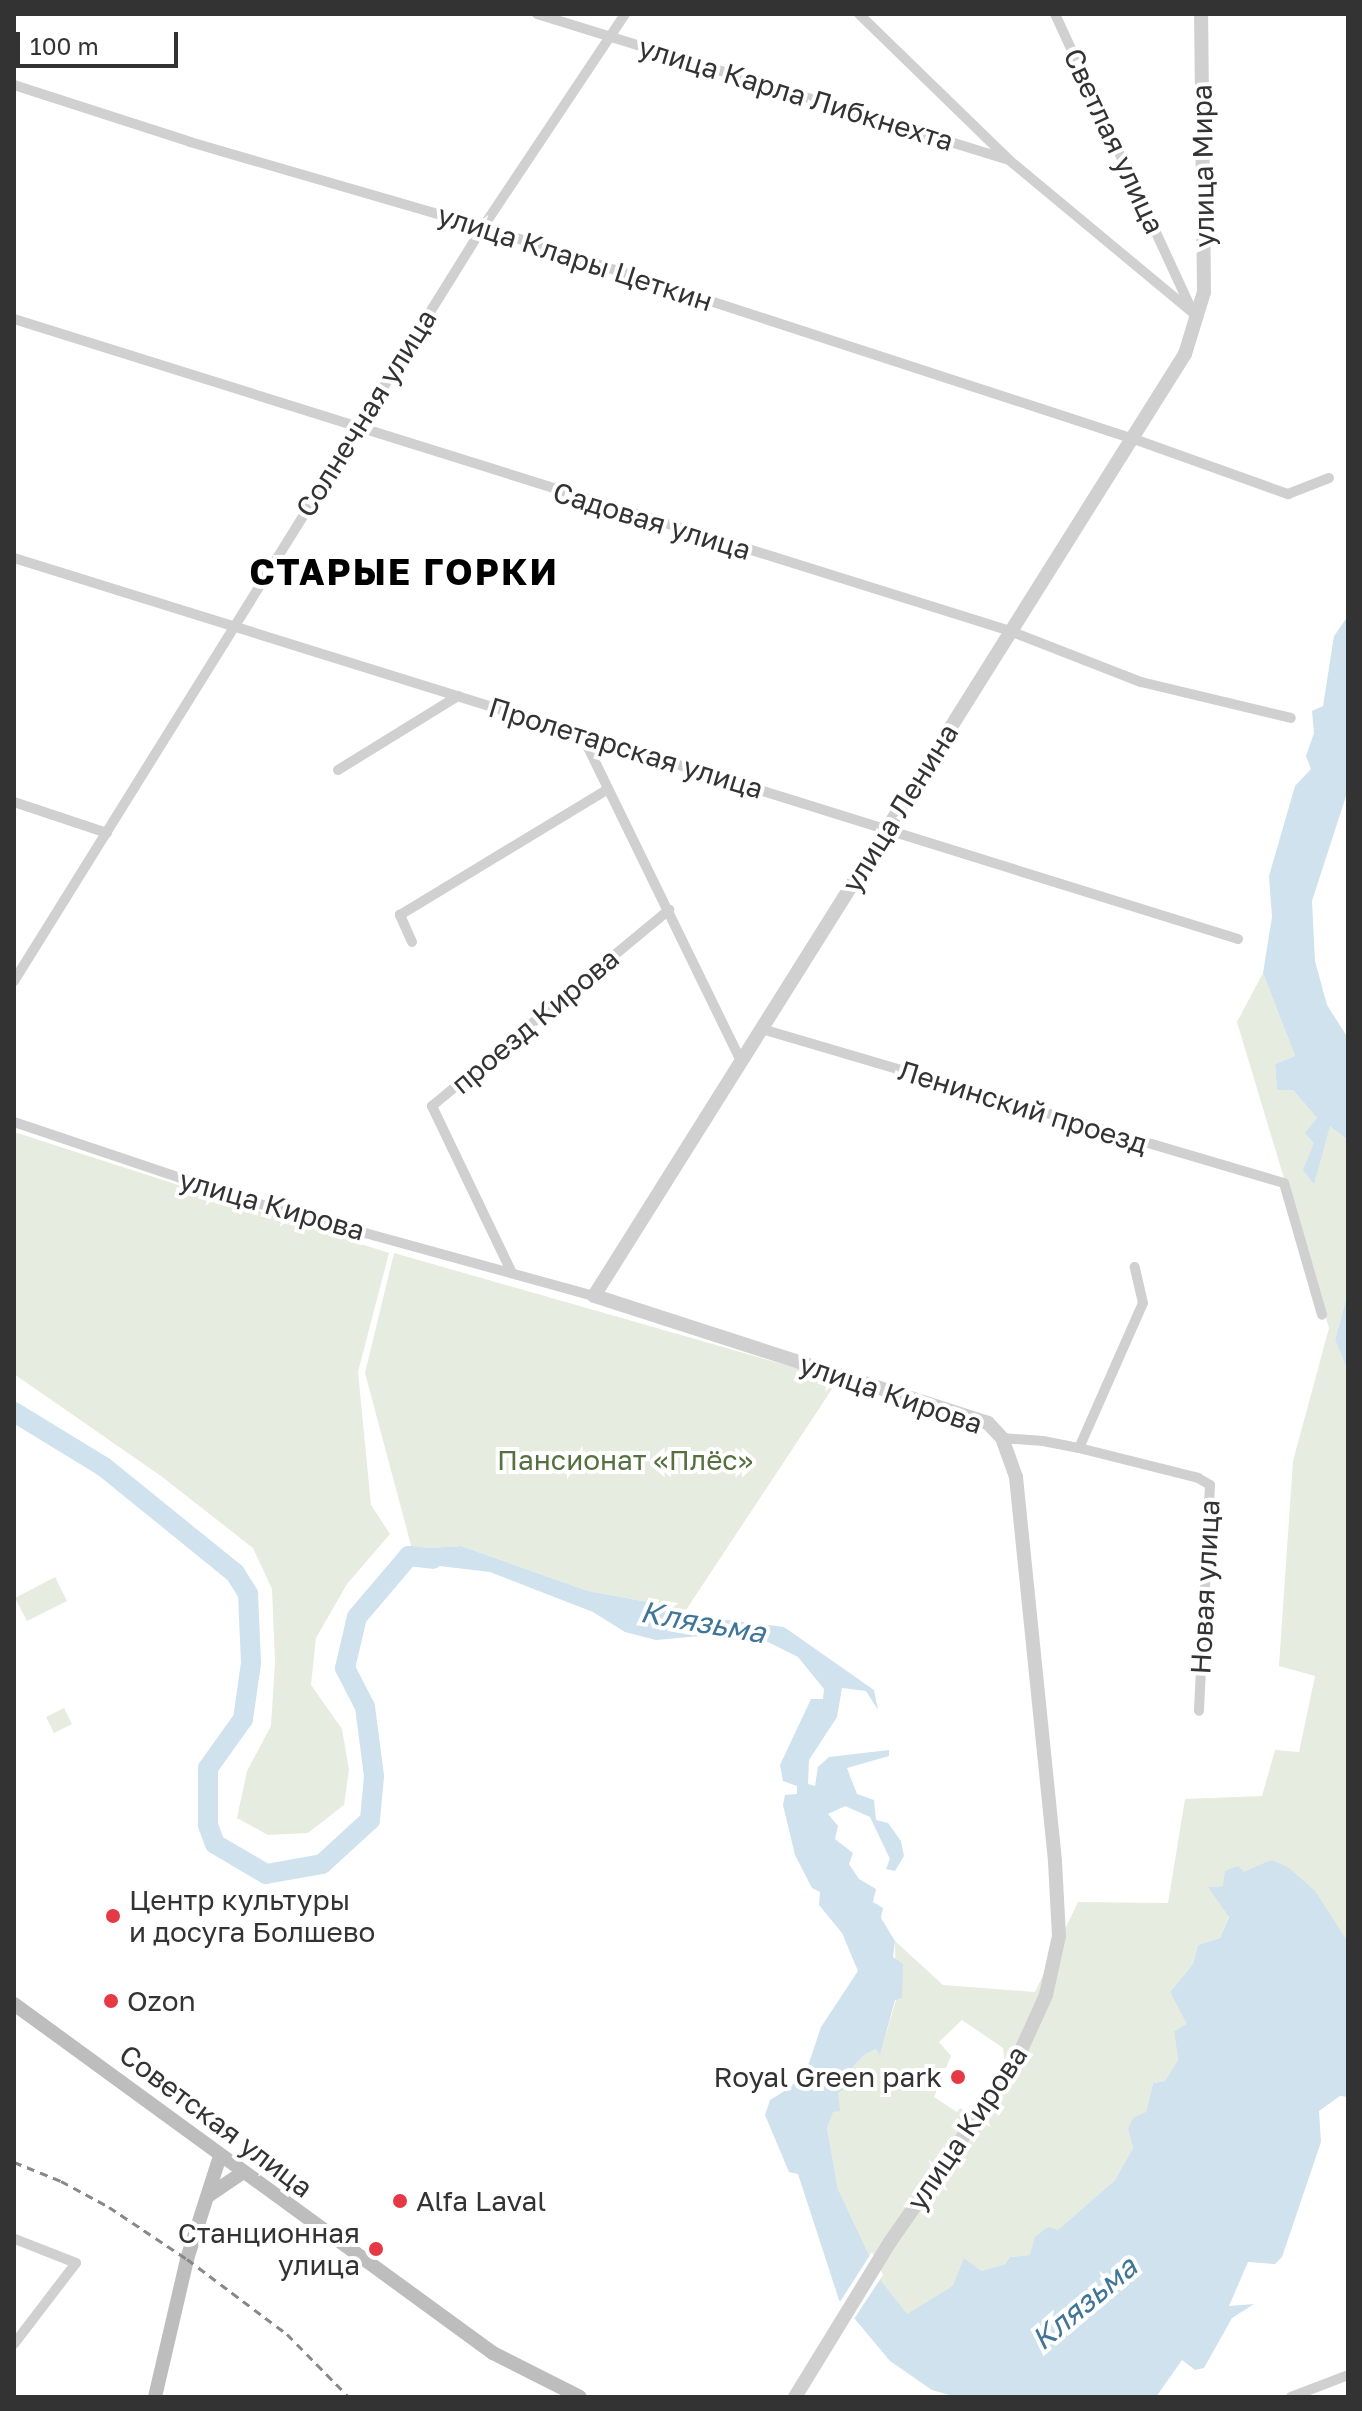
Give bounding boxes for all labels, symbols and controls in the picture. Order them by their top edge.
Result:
scale bar [20,16,182,66]
street label: улица Карла Либкнехта [635,30,957,158]
text: 100 m [30,31,99,60]
street label: Светлая улица [1056,43,1172,239]
street label: улица Мира [1185,84,1221,248]
street label: улица Клары Цеткин [433,198,717,318]
street label: Солнечная улица [289,303,443,523]
street label: Садовая улица [549,475,755,567]
district label: СТАРЫЕ ГОРКИ [249,550,559,594]
street label: Пролетарская улица [485,690,767,806]
street label: улица Ленина [835,718,965,898]
street label: проезд Кирова [445,941,625,1101]
street label: Ленинский проезд [894,1053,1152,1161]
street label: улица Кирова [175,1162,369,1248]
street label: улица Кирова [795,1347,987,1441]
park label: Пансионат «Плёс» [497,1443,753,1477]
street label: Новая улица [1184,1499,1226,1675]
water label: Клязьма [638,1593,768,1651]
place label: Центр культуры и досуга Болшево [129,1883,375,1949]
marker: Центр культуры и досуга Болшево [104,1907,122,1925]
place label: Ozon [127,1984,196,2018]
marker: Ozon [102,1992,120,2010]
street label: Советская улица [113,2037,319,2205]
street label: улица Кирова [900,2039,1034,2217]
place label: Royal Green park [714,2060,942,2094]
marker: Royal Green park [949,2068,967,2086]
place label: Alfa Laval [416,2184,546,2218]
marker: Alfa Laval [391,2192,409,2210]
place label: Станционная улица [178,2216,360,2282]
marker: Станционная улица [367,2240,385,2258]
water label: Клязьма [1024,2249,1144,2357]

